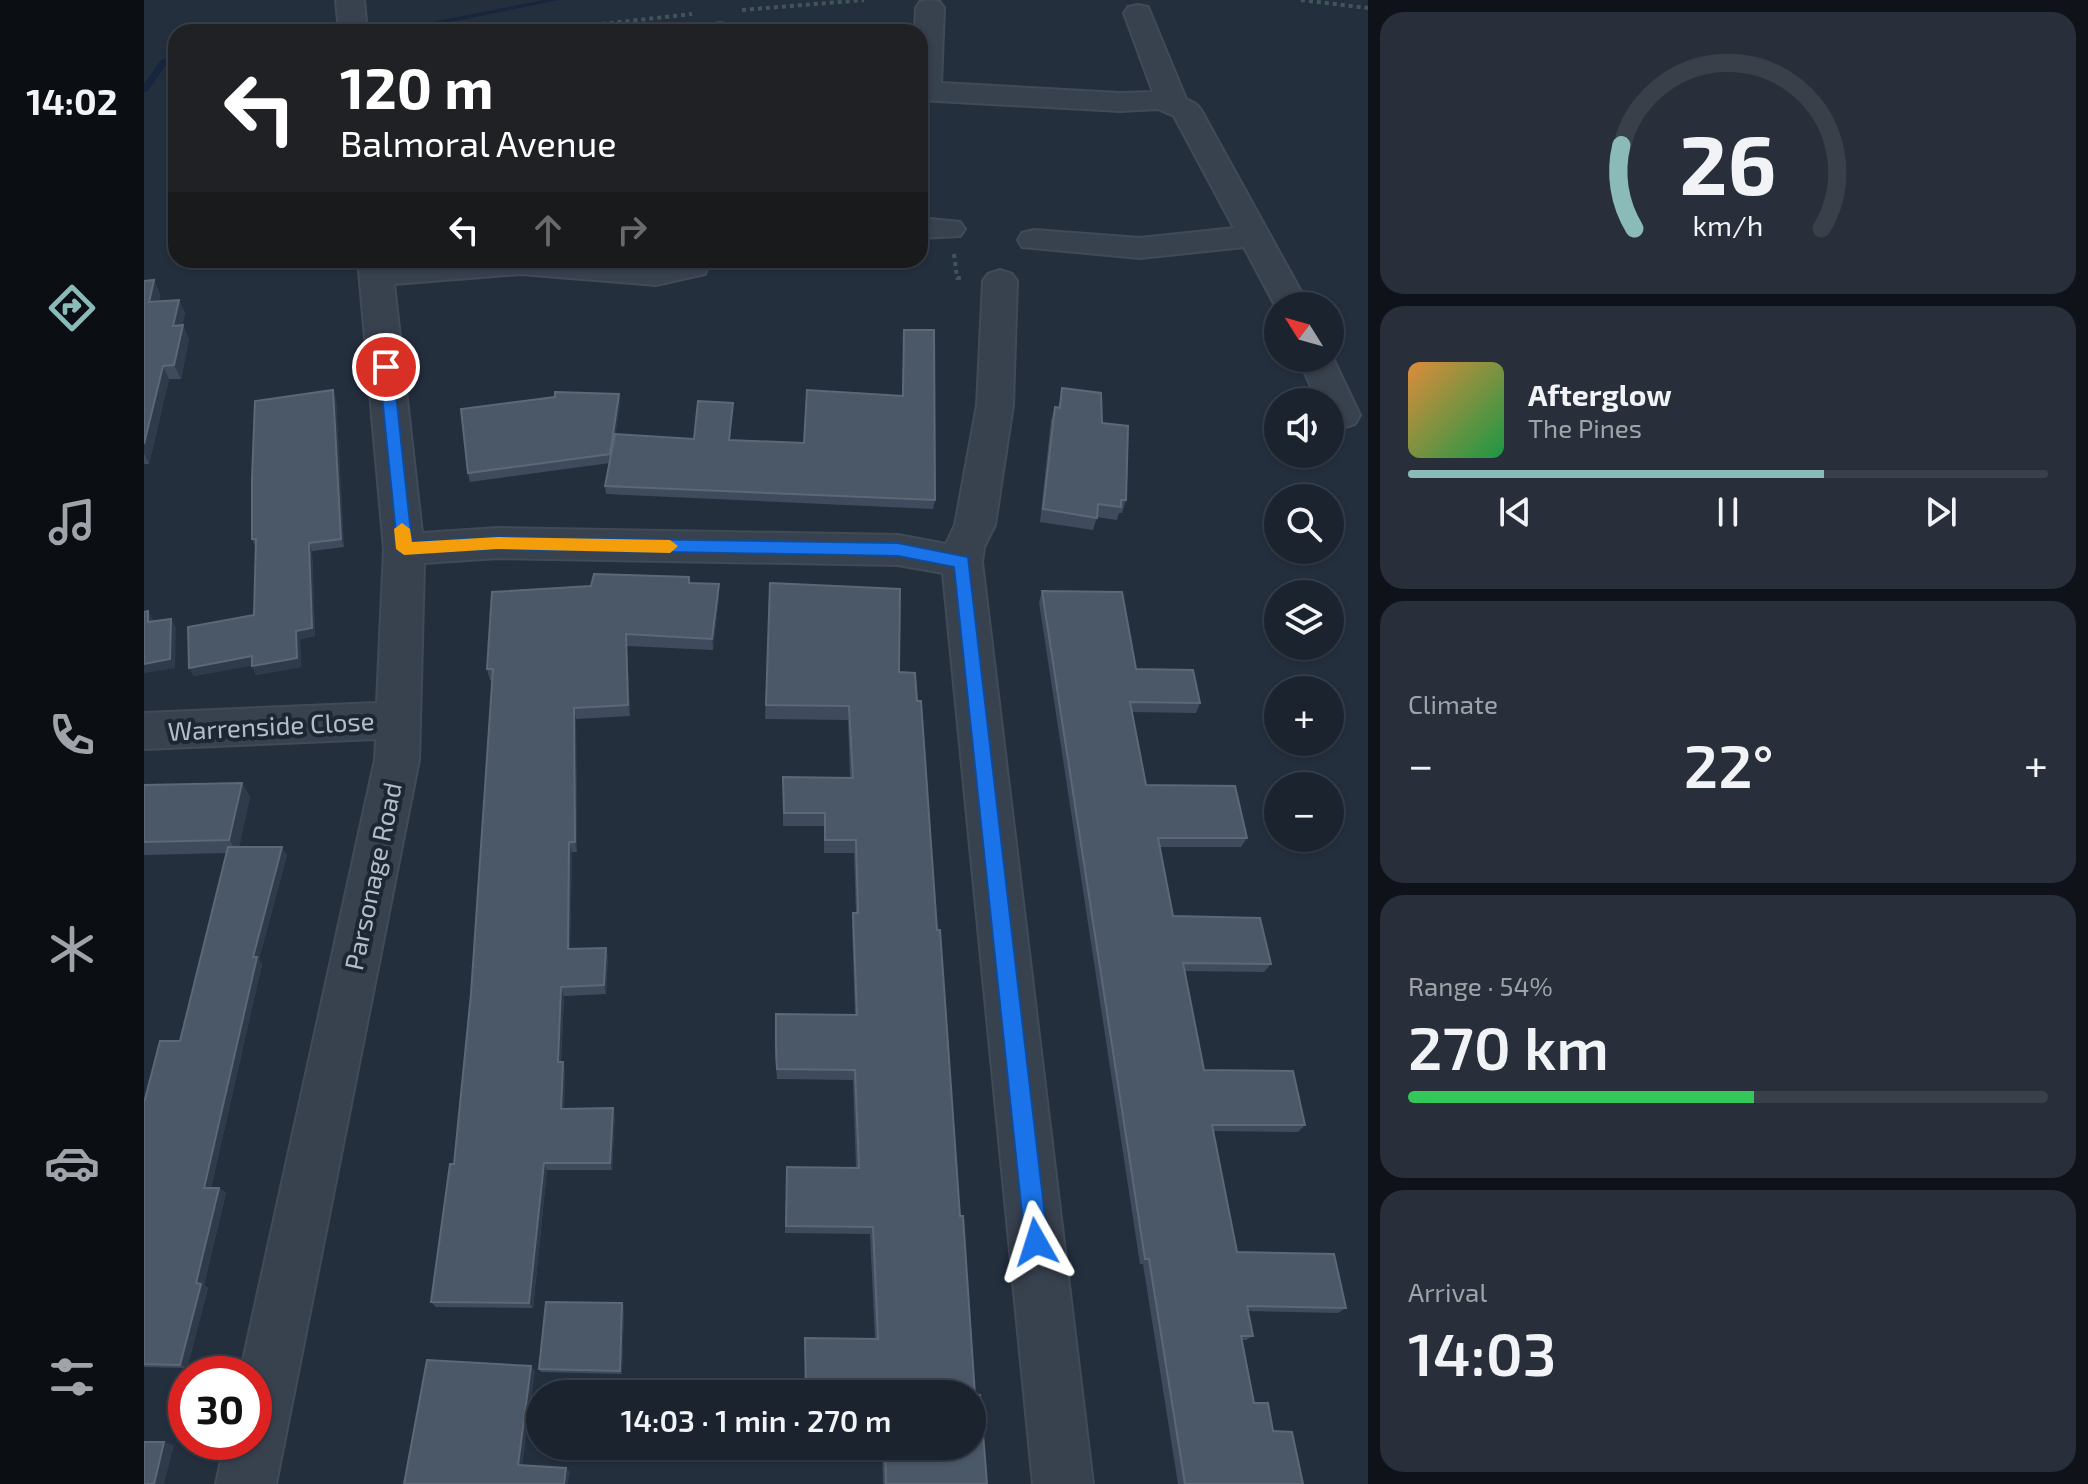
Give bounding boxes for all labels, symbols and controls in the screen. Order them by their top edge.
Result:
text: 120 m [340,53,494,120]
icon: left [208,56,312,160]
text: 14:02 [26,79,118,122]
text: 26 [1679,112,1777,212]
text: Balmoral Avenue [340,121,617,164]
text: km/h [1693,207,1763,242]
icon: left [442,208,486,252]
icon: ahead [526,208,570,252]
icon: right [610,208,654,252]
icon: directions [44,280,100,336]
north arrow [1264,292,1344,372]
map controls [1264,292,1344,852]
pin [352,333,420,401]
icon: arrive [364,345,408,389]
text: Afterglow [1528,376,1672,412]
button: sound [1264,388,1344,468]
text: The Pines [1528,412,1642,443]
button: search [1264,484,1344,564]
icon: previous [1493,490,1537,534]
icon: pause [1706,490,1750,534]
icon: next [1919,490,1963,534]
icon: music [44,494,100,550]
button: layers [1264,580,1344,660]
button: + [1264,676,1344,756]
text: Climate [1408,688,1498,719]
street label: Warrenside Close [167,704,375,746]
icon: phone [44,707,100,763]
text: 22° [1684,728,1774,800]
text: − [1408,737,1434,790]
text: + [2024,737,2048,790]
button: − [1264,772,1344,852]
street label: Parsonage Road [337,779,407,973]
icon: climate [44,921,100,977]
text: Range · 54% [1408,970,1553,1001]
text: 270 km [1408,1010,1609,1082]
icon: car [44,1135,100,1191]
position arrow [994,1200,1078,1284]
text: Arrival [1408,1276,1487,1307]
text: 14:03 [1408,1316,1557,1388]
icon: filters [44,1349,100,1405]
speed limit sign: 30 [168,1356,272,1460]
text: 14:03 · 1 min · 270 m [621,1402,891,1438]

